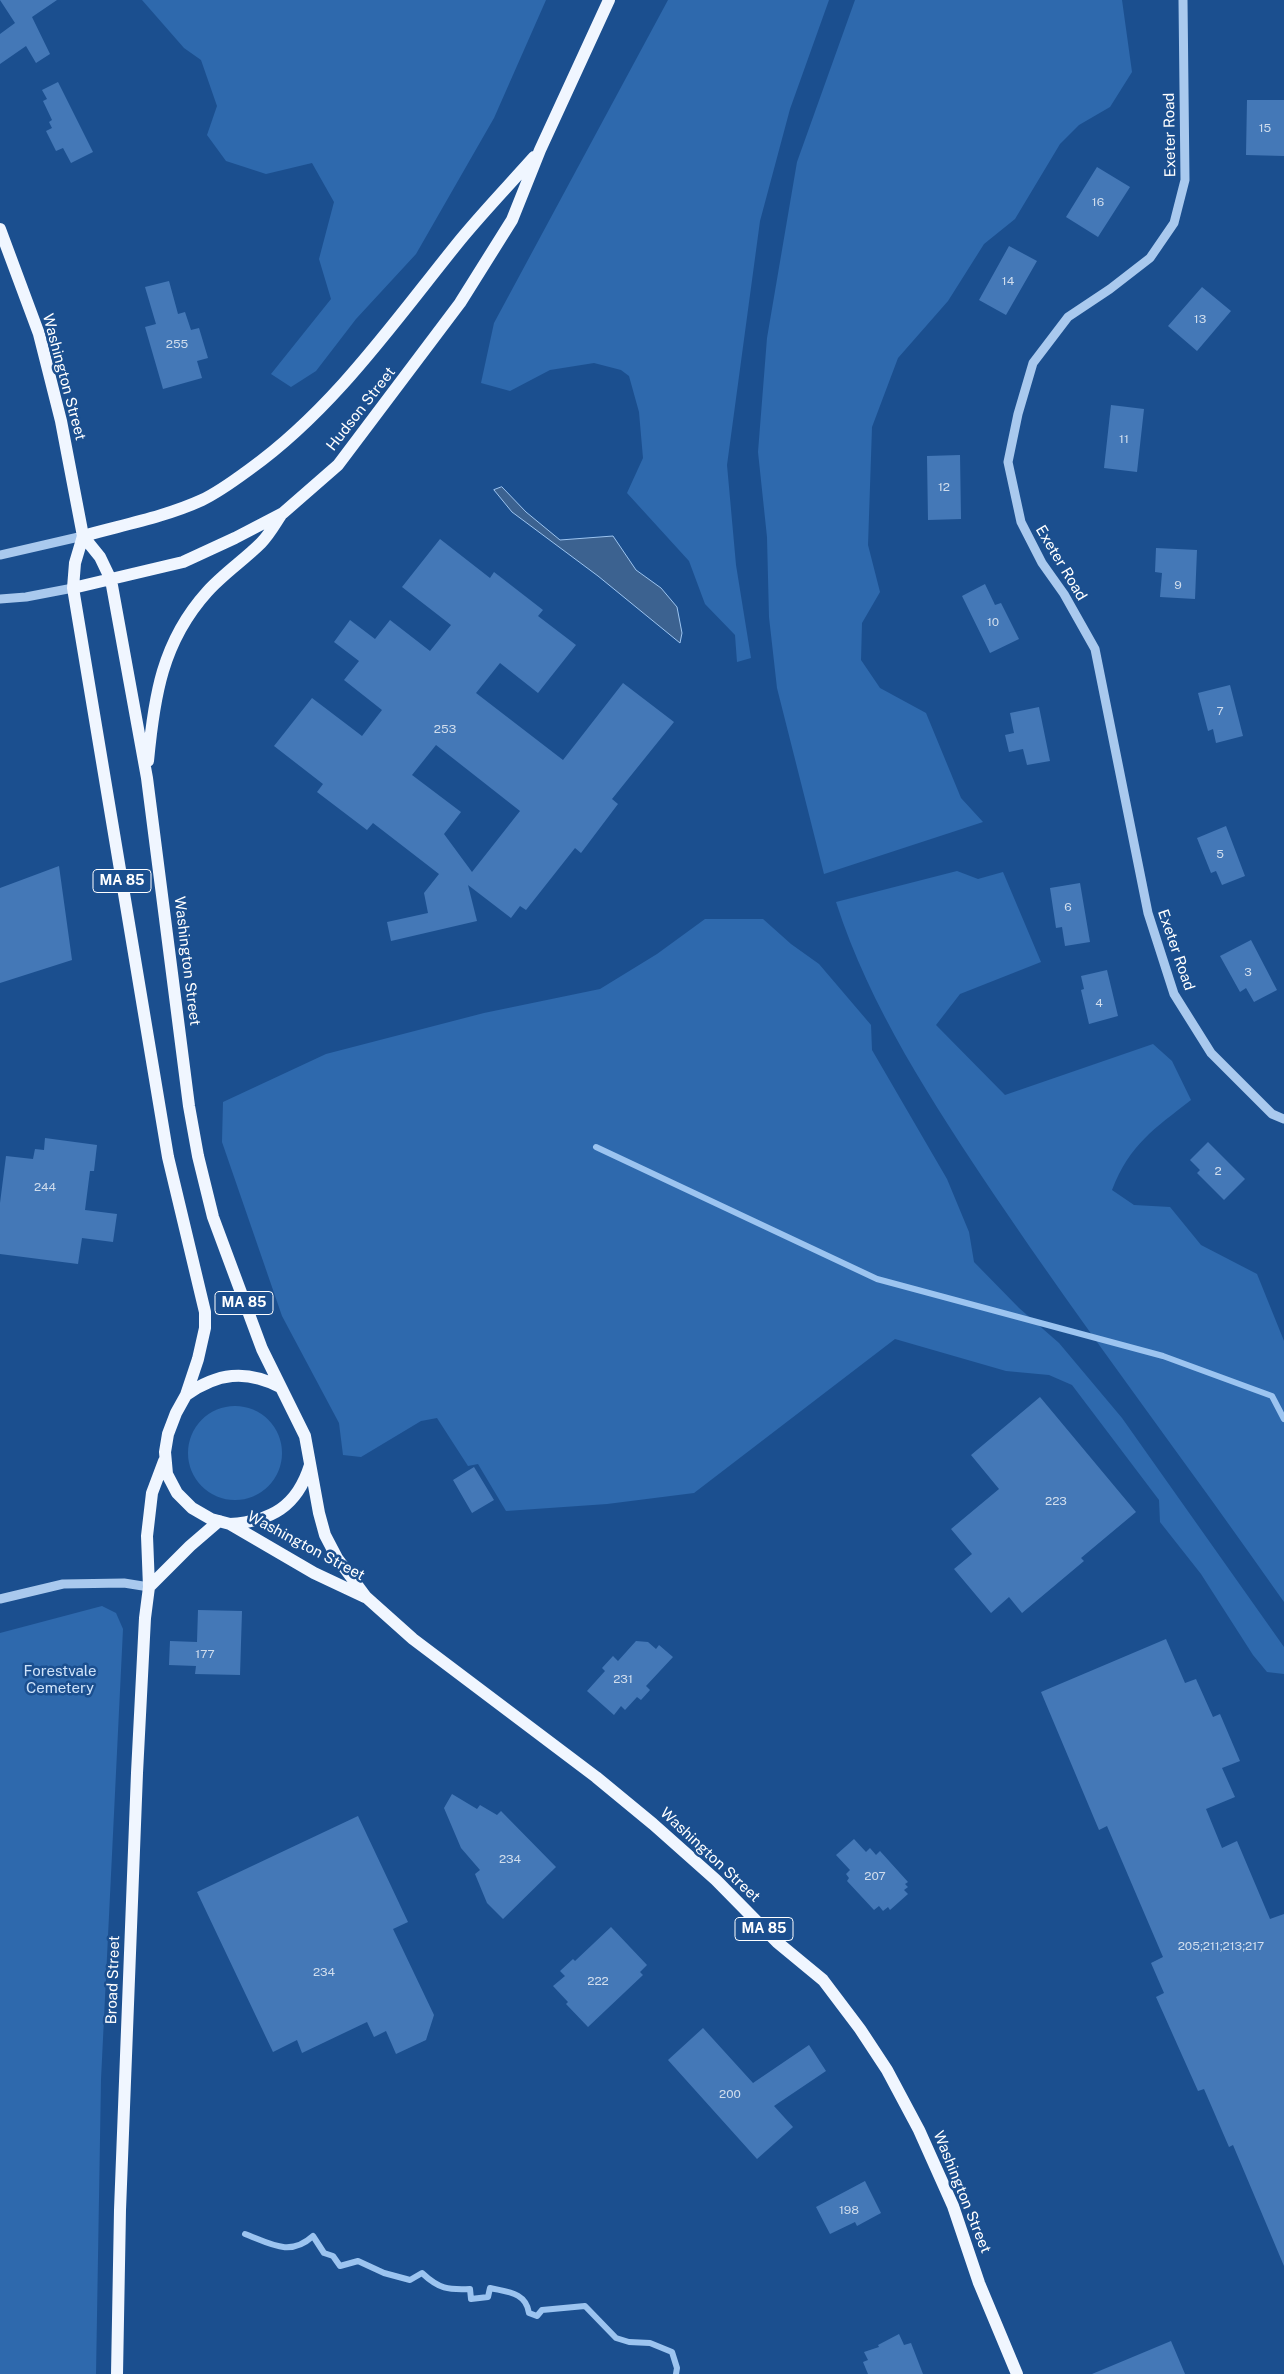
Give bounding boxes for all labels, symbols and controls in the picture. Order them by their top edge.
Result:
street label: Exeter Road [1160,93,1180,177]
house number: 15 [1259,121,1271,135]
house number: 16 [1092,195,1104,209]
house number: 14 [1002,274,1014,288]
street label: Washington Street [38,312,90,442]
house number: 13 [1194,312,1206,326]
house number: 255 [166,337,188,351]
street label: Hudson Street [323,364,399,454]
house number: 11 [1119,432,1129,446]
house number: 12 [938,480,950,494]
street label: Exeter Road [1031,522,1091,604]
house number: 9 [1174,578,1182,592]
house number: 10 [987,615,999,629]
house number: 7 [1216,704,1224,718]
house number: 253 [434,722,456,736]
house number: 5 [1216,847,1224,861]
road number: MA 85 [93,869,151,892]
street label: Washington Street [170,895,204,1027]
house number: 6 [1064,900,1072,914]
street label: Exeter Road [1154,907,1198,993]
house number: 3 [1244,965,1252,979]
house number: 4 [1095,996,1103,1010]
house number: 2 [1214,1164,1222,1178]
house number: 244 [34,1180,56,1194]
road number: MA 85 [215,1292,273,1315]
house number: 223 [1045,1494,1067,1508]
street label: Washington Street [244,1507,368,1585]
house number: 177 [195,1647,215,1661]
park label: Forestvale Cemetery [24,1662,96,1697]
house number: 231 [613,1672,633,1686]
street label: Washington Street [656,1804,764,1906]
house number: 234 [499,1852,521,1866]
house number: 207 [864,1869,886,1883]
road number: MA 85 [735,1918,793,1940]
street label: Broad Street [102,1935,124,2025]
house number: 205;211;213;217 [1178,1939,1264,1953]
house number: 234 [313,1965,335,1979]
house number: 222 [587,1974,609,1988]
house number: 200 [719,2087,741,2101]
street label: Washington Street [929,2128,995,2256]
house number: 198 [839,2203,859,2217]

